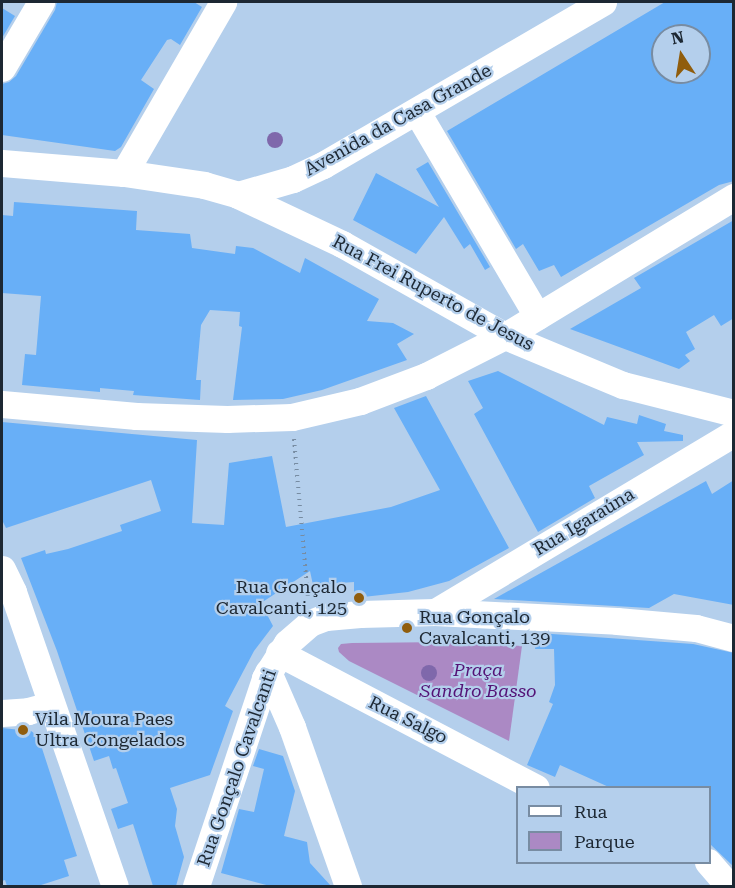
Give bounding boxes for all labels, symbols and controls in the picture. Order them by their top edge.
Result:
north arrow [651,24,711,84]
text: N [670,27,686,48]
street label: Avenida da Casa Grande [301,60,495,180]
street label: Rua Frei Ruperto de Jesus [329,231,537,355]
street label: Rua Igaraúna [530,483,638,561]
place label: Rua Gonçalo Cavalcanti, 125 [216,577,347,620]
marker: Rua Gonçalo Cavalcanti, 125 [352,591,366,605]
place label: Rua Gonçalo Cavalcanti, 139 [419,607,550,650]
marker: Rua Gonçalo Cavalcanti, 139 [400,621,414,635]
park label: Praça Sandro Basso [420,660,536,702]
street label: Rua Gonçalo Cavalcanti [193,667,281,869]
street label: Rua Salgo [365,692,451,748]
place label: Vila Moura Paes Ultra Congelados [35,709,185,752]
marker: Vila Moura Paes Ultra Congelados [16,723,30,737]
legend [516,786,711,864]
text: Rua [574,801,607,822]
text: Parque [574,831,635,852]

